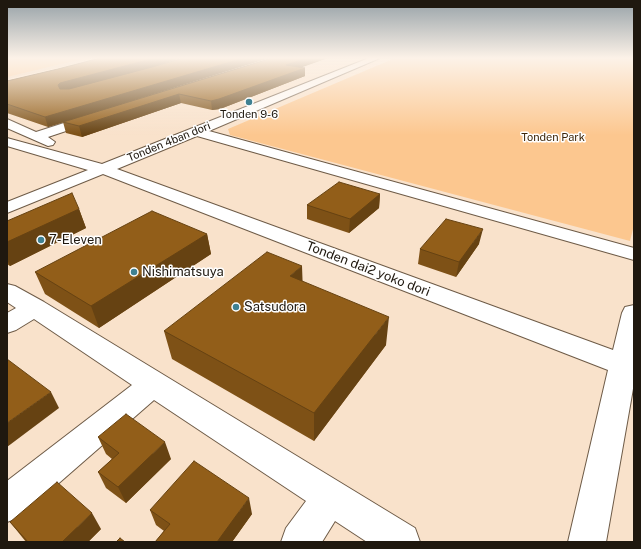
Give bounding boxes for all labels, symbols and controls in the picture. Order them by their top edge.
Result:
marker: Tonden 9-6 [244,97,254,107]
place label: Tonden 9-6 [220,108,278,122]
street label: Tonden 4ban dori [126,119,212,165]
park label: Tonden Park [521,131,585,145]
place label: 7-Eleven [49,232,102,248]
marker: 7-Eleven [36,235,46,245]
street label: Tonden dai2 yoko dori [304,238,432,300]
place label: Nishimatsuya [142,264,224,280]
marker: Nishimatsuya [129,267,139,277]
place label: Satsudora [244,299,306,315]
marker: Satsudora [231,302,241,312]

